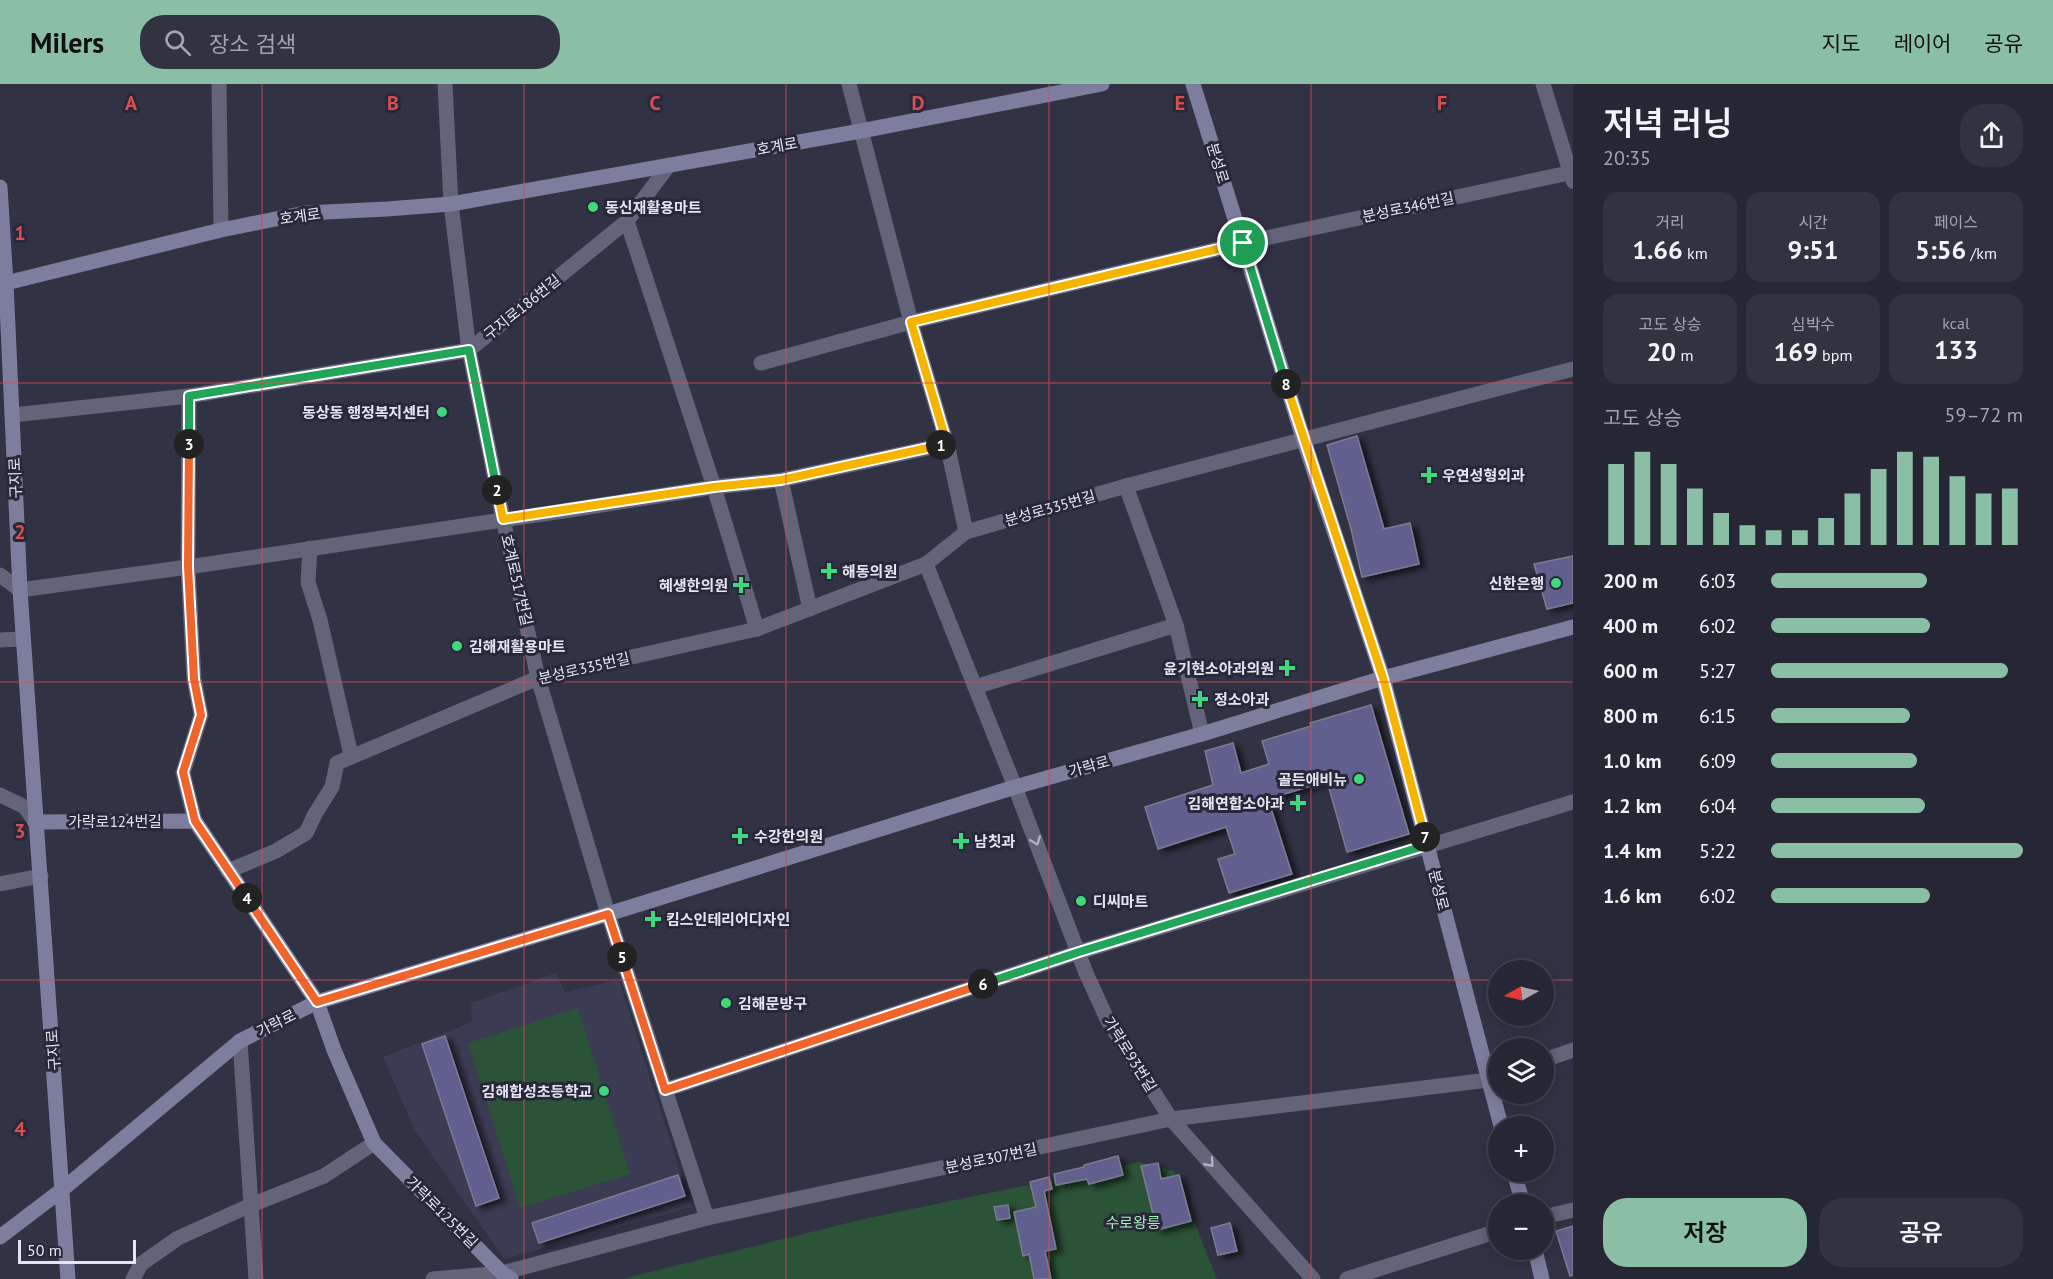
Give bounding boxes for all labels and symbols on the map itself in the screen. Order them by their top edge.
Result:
text: A [125,90,138,116]
text: B [387,90,399,116]
text: C [649,90,661,116]
text: D [912,90,925,116]
text: E [1175,90,1185,116]
text: F [1437,90,1447,116]
street label: 호계로 [755,133,799,159]
street label: 분성로 [1203,140,1233,186]
street label: 분성로346번길 [1360,188,1456,226]
place label: 동신재활용마트 [605,198,702,217]
marker: 동신재활용마트 [586,200,600,214]
street label: 호계로 [278,204,322,228]
pin [1217,217,1268,268]
text: 1 [14,220,26,246]
street label: 구지로186번길 [480,270,564,344]
pin: 8 [1271,369,1301,399]
place label: 동상동 행정복지센터 [302,403,430,422]
marker: 동상동 행정복지센터 [435,405,449,419]
pin: 3 [174,429,204,459]
pin: 1 [926,430,956,460]
street label: 구지로 [5,457,25,499]
marker: 우연성형외과 [1420,466,1438,484]
place label: 우연성형외과 [1442,466,1525,485]
pin: 2 [482,475,512,505]
street label: 분성로335번길 [1002,486,1098,530]
text: 2 [14,519,26,545]
street label: 호계로517번길 [497,532,537,628]
marker: 해동의원 [820,562,838,580]
place label: 해동의원 [842,562,897,581]
place label: 신한은행 [1489,574,1544,593]
place label: 혜생한의원 [659,576,728,595]
marker: 혜생한의원 [732,576,750,594]
marker: 신한은행 [1549,576,1563,590]
place label: 김해재활용마트 [469,637,566,656]
marker: 김해재활용마트 [450,639,464,653]
street label: 분성로335번길 [536,648,632,688]
place label: 윤기현소아과의원 [1164,659,1274,678]
marker: 윤기현소아과의원 [1278,659,1296,677]
marker: 정소아과 [1191,690,1209,708]
place label: 정소아과 [1214,690,1269,709]
street label: 가락로 [1066,751,1112,781]
place label: 골든애비뉴 [1278,770,1347,789]
marker: 골든애비뉴 [1352,772,1366,786]
place label: 김해연합소아과 [1187,794,1284,813]
marker: 김해연합소아과 [1289,794,1307,812]
street label: 가락로124번길 [68,812,162,831]
text: 3 [14,818,26,844]
pin: 7 [1410,822,1440,852]
marker: 수강한의원 [731,827,749,845]
place label: 수강한의원 [754,827,823,846]
marker: 남칫과 [952,832,970,850]
place label: 남칫과 [974,832,1016,851]
one-way arrow [1029,835,1041,846]
street label: 분성로 [1425,868,1453,912]
pin: 4 [232,883,262,913]
place label: 디씨마트 [1093,892,1148,911]
marker: 디씨마트 [1074,894,1088,908]
marker: 킴스인테리어디자인 [644,910,662,928]
place label: 킴스인테리어디자인 [666,910,790,929]
pin: 5 [607,942,637,972]
north arrow [1488,960,1554,1026]
pin: 6 [968,969,998,999]
place label: 김해문방구 [738,994,807,1013]
marker: 김해문방구 [719,996,733,1010]
street label: 가락로 [253,1005,299,1041]
street label: 가락로93번길 [1099,1013,1161,1095]
street label: 구지로 [42,1029,64,1071]
place label: 김해합성초등학교 [482,1082,592,1101]
marker: 김해합성초등학교 [597,1084,611,1098]
text: 4 [14,1116,26,1142]
street label: 분성로307번길 [943,1139,1039,1177]
one-way arrow [1203,1156,1214,1167]
street label: 가락로125번길 [402,1172,482,1252]
park label: 수로왕릉 [1105,1213,1161,1232]
scale bar [18,1237,136,1264]

